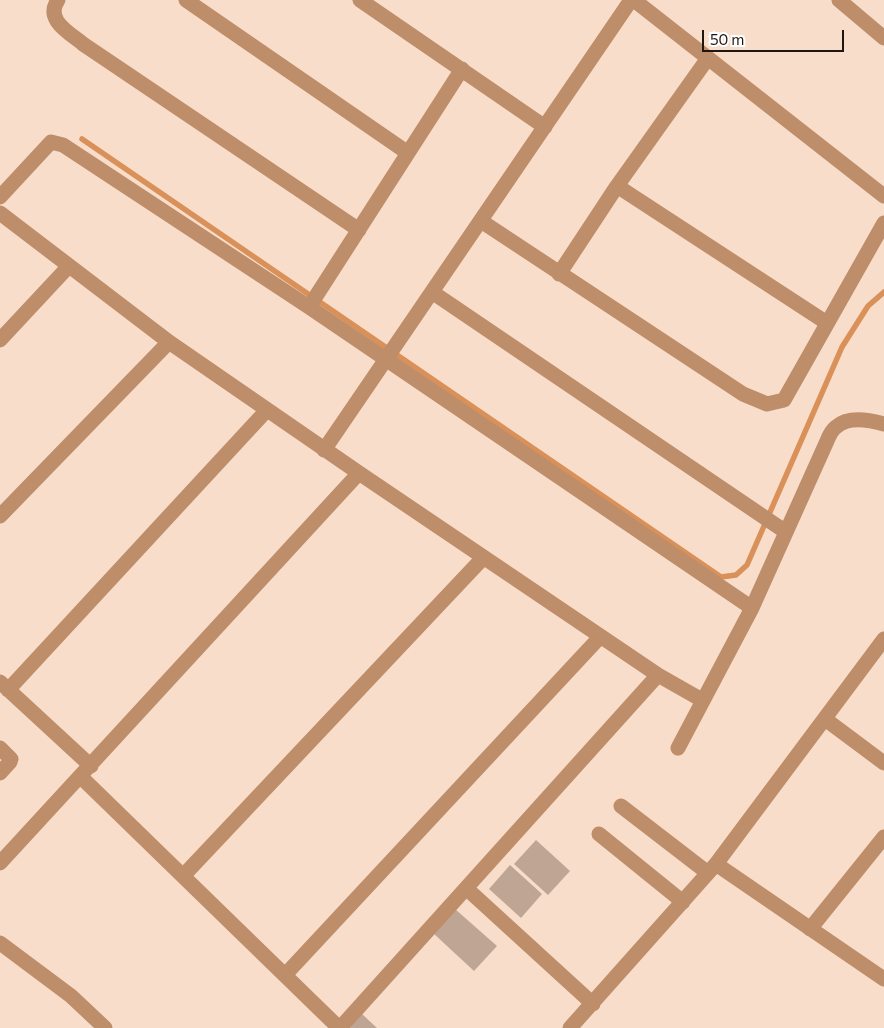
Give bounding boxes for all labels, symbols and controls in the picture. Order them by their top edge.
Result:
scale bar [704,20,846,52]
text: 50 m [710,30,744,48]

